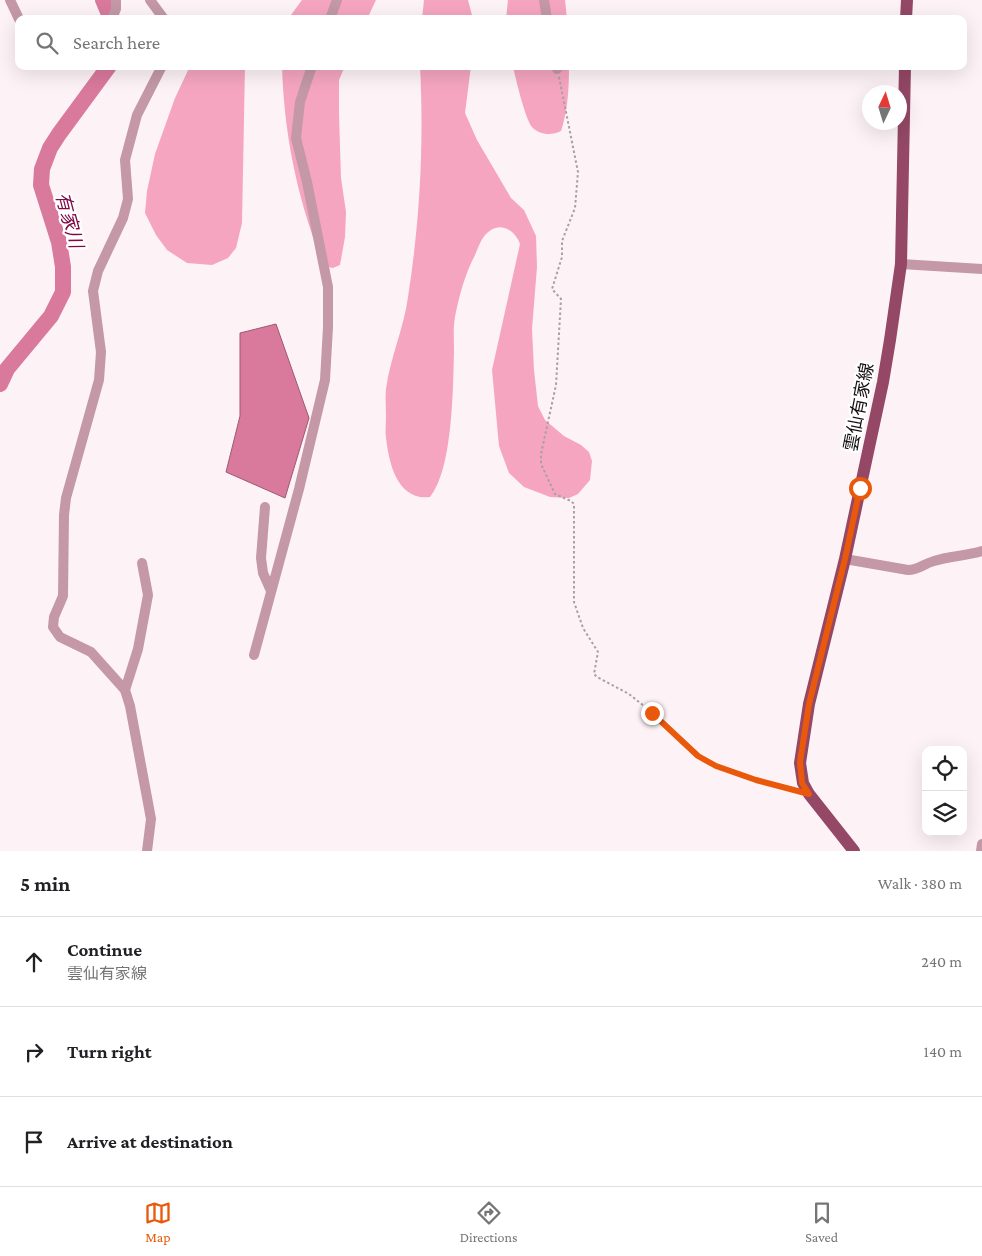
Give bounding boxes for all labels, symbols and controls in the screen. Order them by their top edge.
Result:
search box [15,15,967,70]
icon: search [33,29,61,57]
text: Search here [73,32,160,53]
north arrow [862,85,907,130]
water label: 有家川 [52,190,88,252]
street label: 雲仙有家線 [841,361,877,453]
route start [849,477,872,500]
route end [641,702,664,725]
map controls [922,746,967,836]
button: locate [922,746,967,791]
button: layers [922,791,967,836]
text: 5 min [20,872,70,896]
text: Walk · 380 m [878,875,962,892]
text: Continue [67,939,142,960]
icon: ahead [20,948,48,976]
text: 240 m [921,953,962,970]
text: 雲仙有家線 [67,965,147,982]
icon: right [20,1038,48,1066]
text: Turn right [67,1041,152,1062]
text: 140 m [924,1043,962,1060]
icon: arrive [20,1128,48,1156]
text: Arrive at destination [67,1131,233,1152]
tab: Map [144,1199,172,1245]
tab: Directions [460,1199,518,1245]
tab: Saved [805,1199,838,1245]

